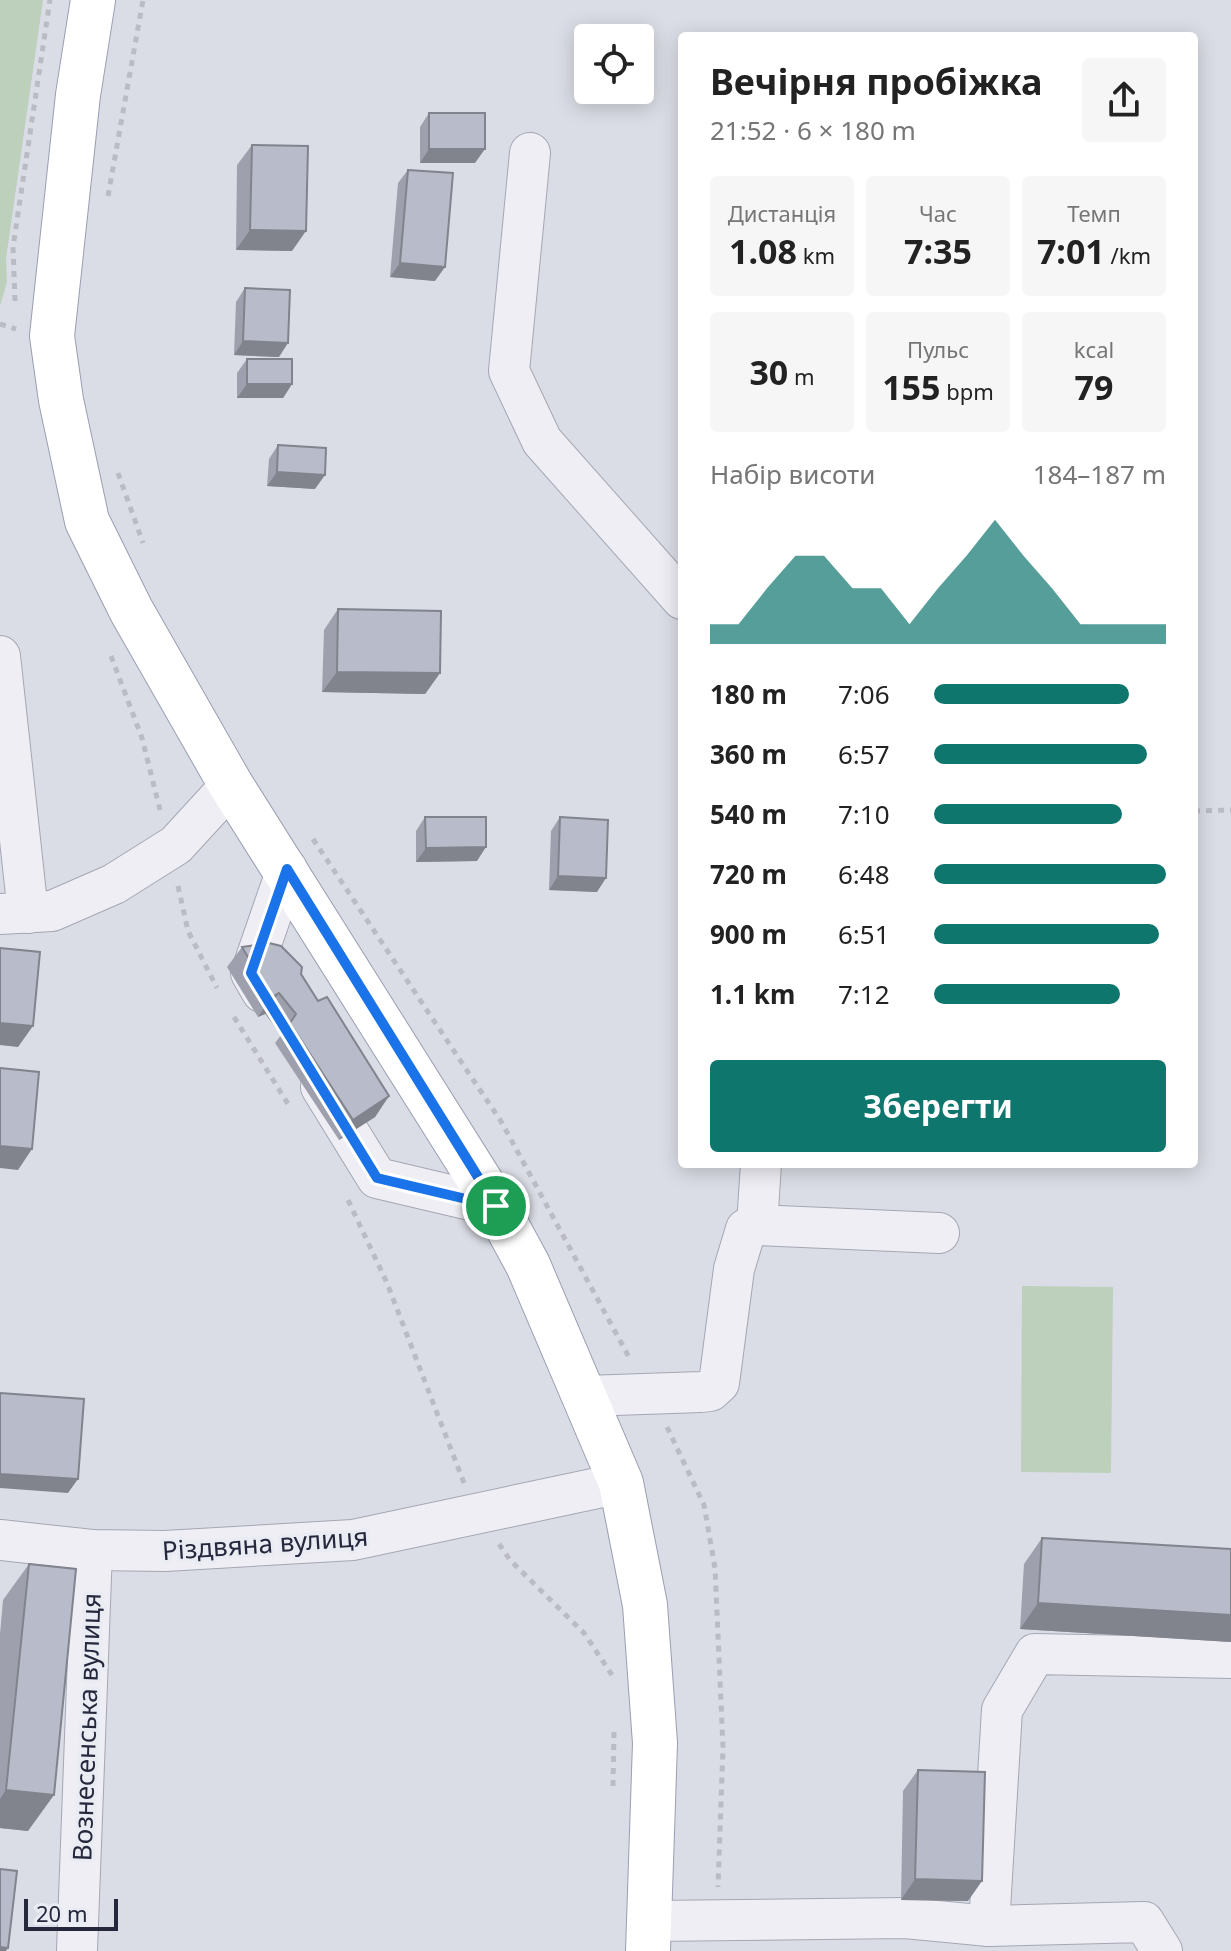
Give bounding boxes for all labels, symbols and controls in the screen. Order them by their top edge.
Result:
map controls [574,24,654,104]
button: locate [574,24,654,104]
text: Вечірня пробіжка [710,57,1042,106]
button: share [1082,58,1166,142]
text: 21:52 · 6 × 180 m [710,112,916,148]
text: Дистанція [728,198,836,228]
text: Час [919,198,957,228]
text: Темп [1067,198,1121,228]
text: 1.08 [729,228,797,274]
text: 7:35 [904,228,972,274]
text: 7:01 [1037,228,1105,274]
text: km [797,240,835,270]
text: /km [1105,240,1151,270]
text: Пульс [907,334,969,364]
text: kcal [1074,334,1114,364]
text: 30 [749,349,788,395]
text: m [788,361,815,391]
text: 155 [882,364,941,410]
text: 79 [1075,364,1113,410]
text: bpm [941,376,994,406]
text: Набір висоти [710,456,875,492]
text: 184–187 m [1033,456,1166,492]
text: 180 m [710,676,787,712]
text: 7:06 [838,676,890,712]
text: 360 m [710,736,787,772]
text: 6:57 [838,736,890,772]
text: 540 m [710,796,787,832]
text: 7:10 [838,796,890,832]
text: 720 m [710,856,787,892]
text: 6:48 [838,856,890,892]
text: 900 m [710,916,787,952]
text: 6:51 [838,916,890,952]
text: 1.1 km [710,976,795,1012]
text: 7:12 [838,976,890,1012]
button: Зберегти [710,1060,1166,1152]
pin [462,1172,530,1240]
icon: arrive [474,1184,518,1228]
street label: Різдвяна вулиця [161,1518,369,1568]
street label: Вознесенська вулиця [63,1592,109,1862]
scale bar [24,1895,118,1931]
text: 20 m [36,1898,87,1928]

